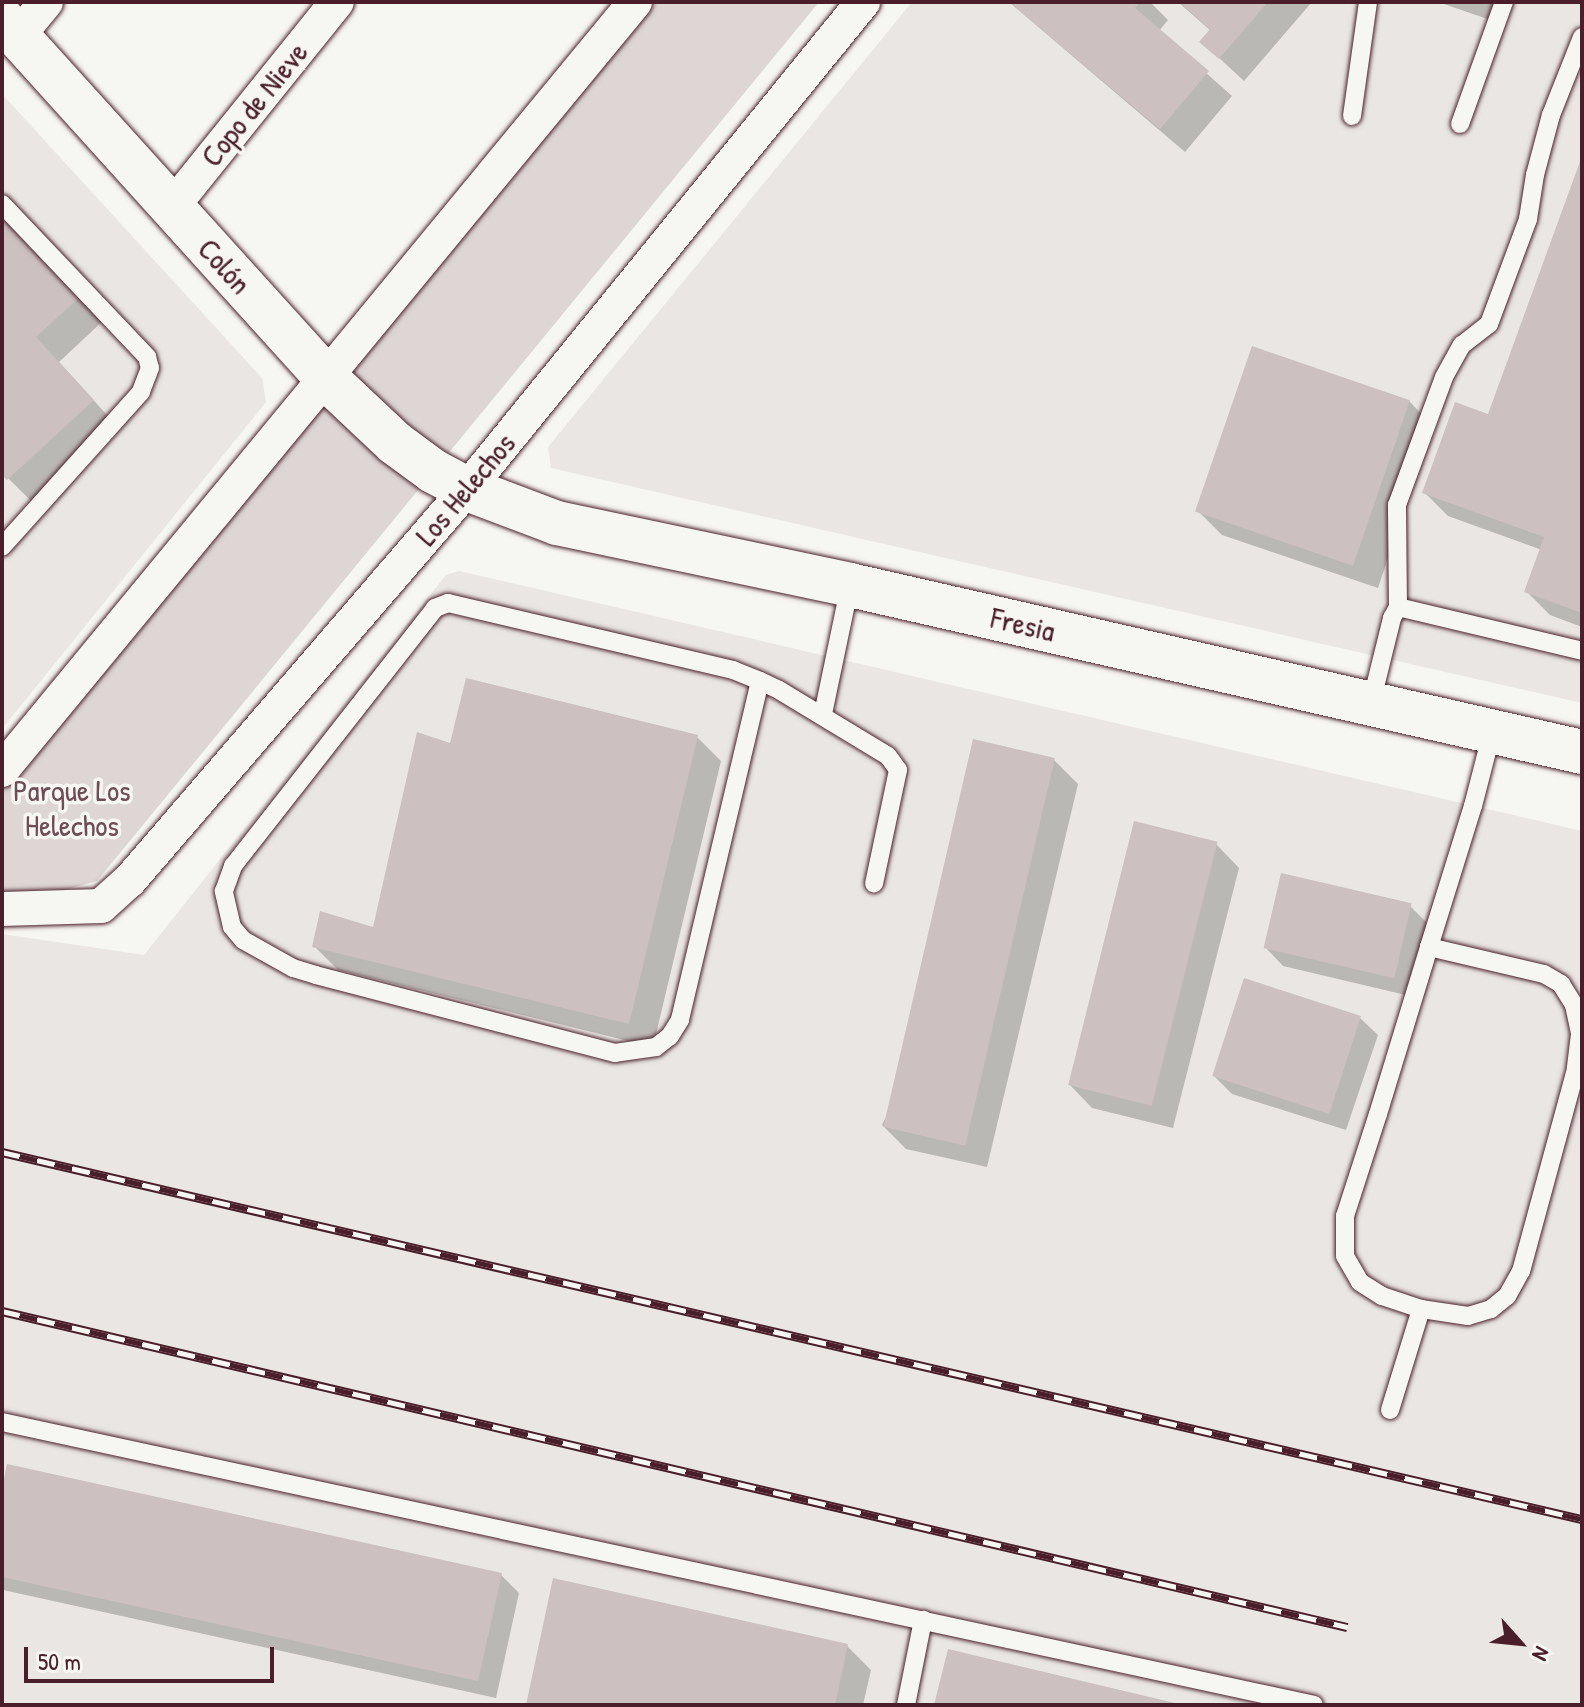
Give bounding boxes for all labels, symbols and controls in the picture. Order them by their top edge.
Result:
street label: Copo de Nieve [193,35,315,173]
street label: Colón [191,231,259,301]
street label: Los Helechos [408,426,522,552]
street label: Fresia [987,599,1059,649]
park label: Parque Los Helechos [13,772,131,842]
north arrow [1480,1603,1560,1683]
scale bar [28,1631,278,1681]
text: N [1525,1642,1557,1666]
text: 50 m [38,1645,81,1677]

